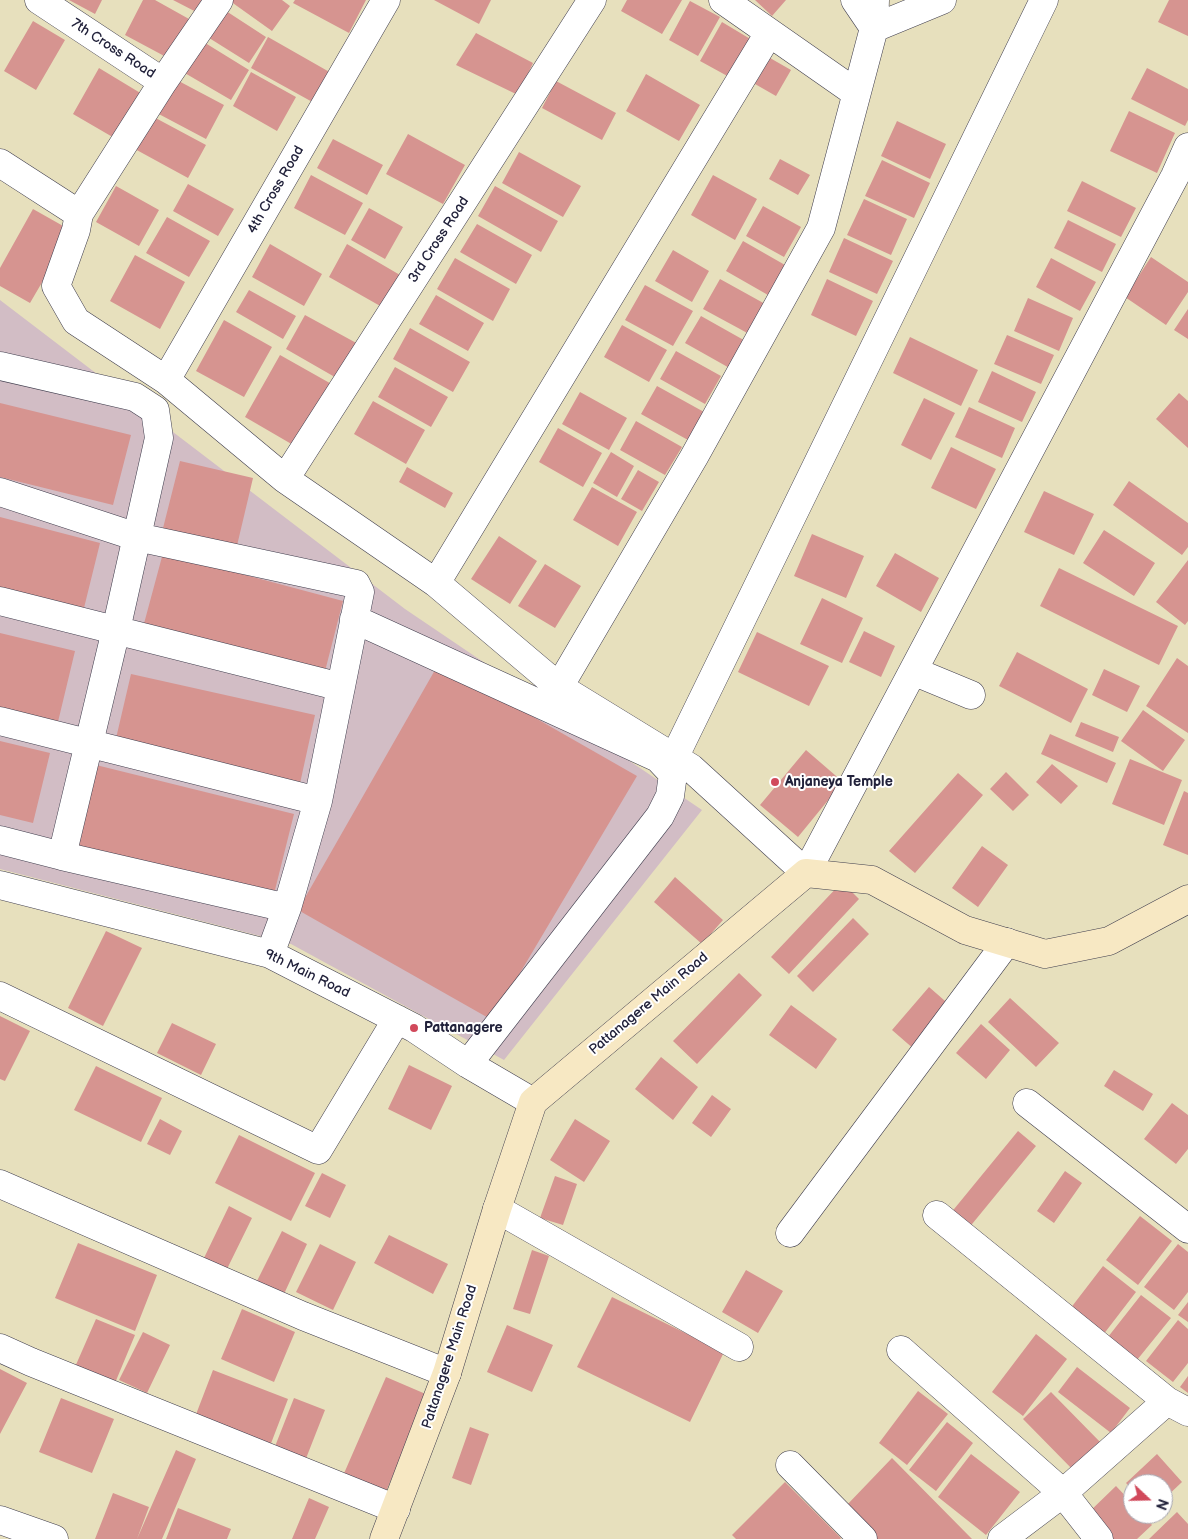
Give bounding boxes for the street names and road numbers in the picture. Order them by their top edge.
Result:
street label: 7th Cross Road [68,16,158,82]
street label: 4th Cross Road [244,143,308,237]
street label: 3rd Cross Road [405,194,473,286]
street label: 9th Main Road [262,946,352,1002]
street label: Pattanagere Main Road [586,949,712,1059]
street label: Pattanagere Main Road [419,1283,481,1431]

